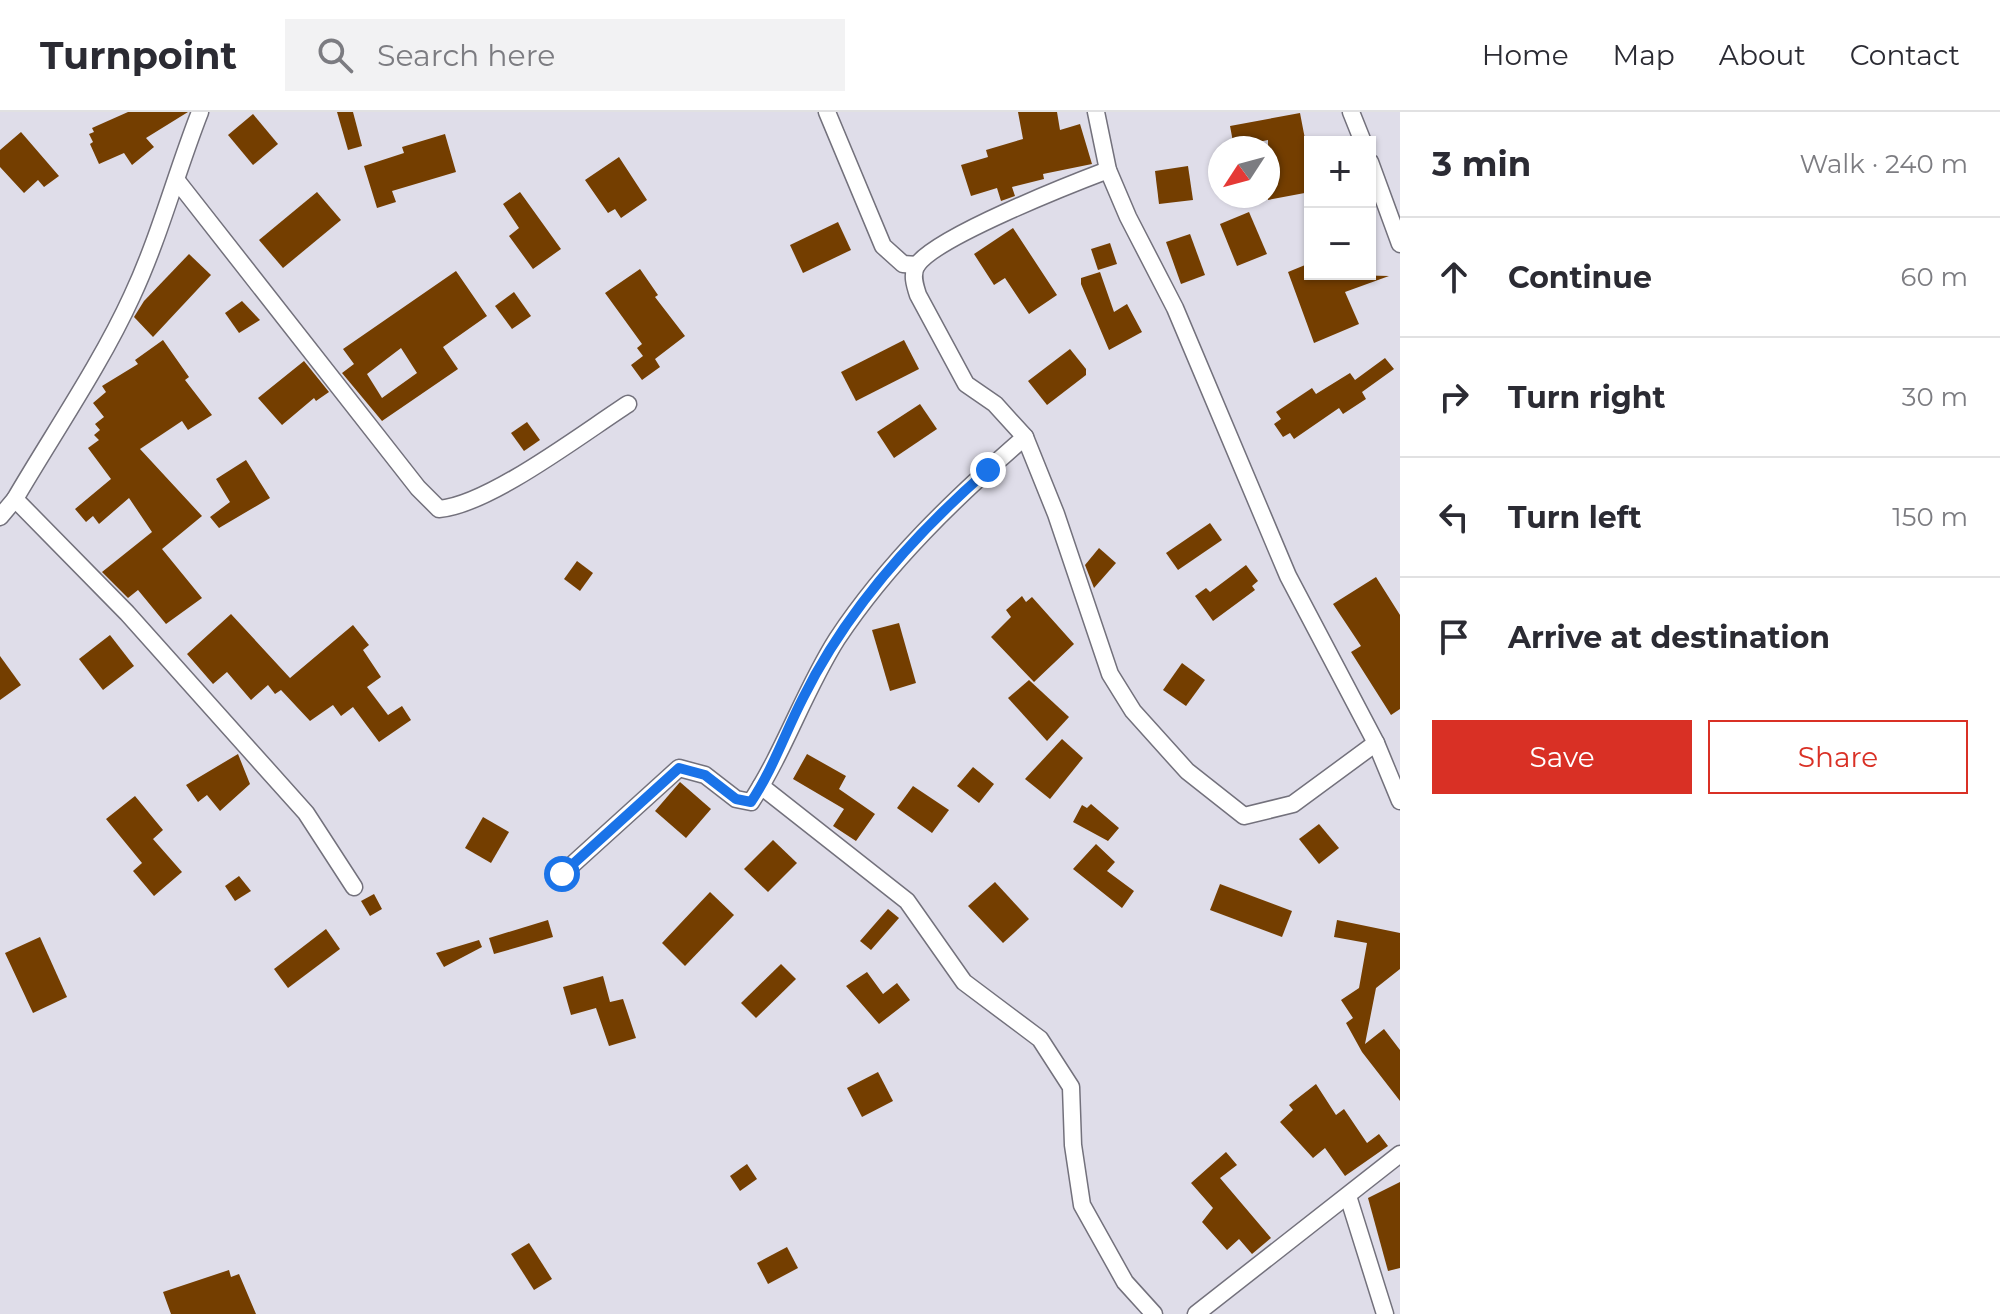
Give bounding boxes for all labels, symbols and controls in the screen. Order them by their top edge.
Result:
search box [285,19,845,91]
text: Turnpoint [40,32,237,79]
icon: search [313,33,357,77]
text: Search here [377,37,555,74]
text: Home [1482,38,1569,72]
text: Map [1613,38,1675,72]
text: About [1719,38,1806,72]
text: Contact [1850,38,1960,72]
north arrow [1208,136,1280,208]
map controls [1304,136,1376,280]
button: + [1304,136,1376,208]
text: 3 min [1432,143,1531,185]
text: Walk · 240 m [1800,148,1968,180]
button: − [1304,208,1376,280]
icon: ahead [1432,255,1476,299]
text: Continue [1508,259,1652,296]
text: 60 m [1901,261,1968,293]
icon: right [1432,375,1476,419]
text: Turn right [1508,379,1665,416]
text: 30 m [1902,381,1968,413]
route end [970,452,1006,488]
icon: left [1432,495,1476,539]
text: Turn left [1508,499,1641,536]
text: 150 m [1892,501,1968,533]
icon: arrive [1432,615,1476,659]
text: Arrive at destination [1508,619,1830,656]
button: Save [1432,720,1692,794]
button: Share [1708,720,1968,794]
route start [544,856,580,892]

